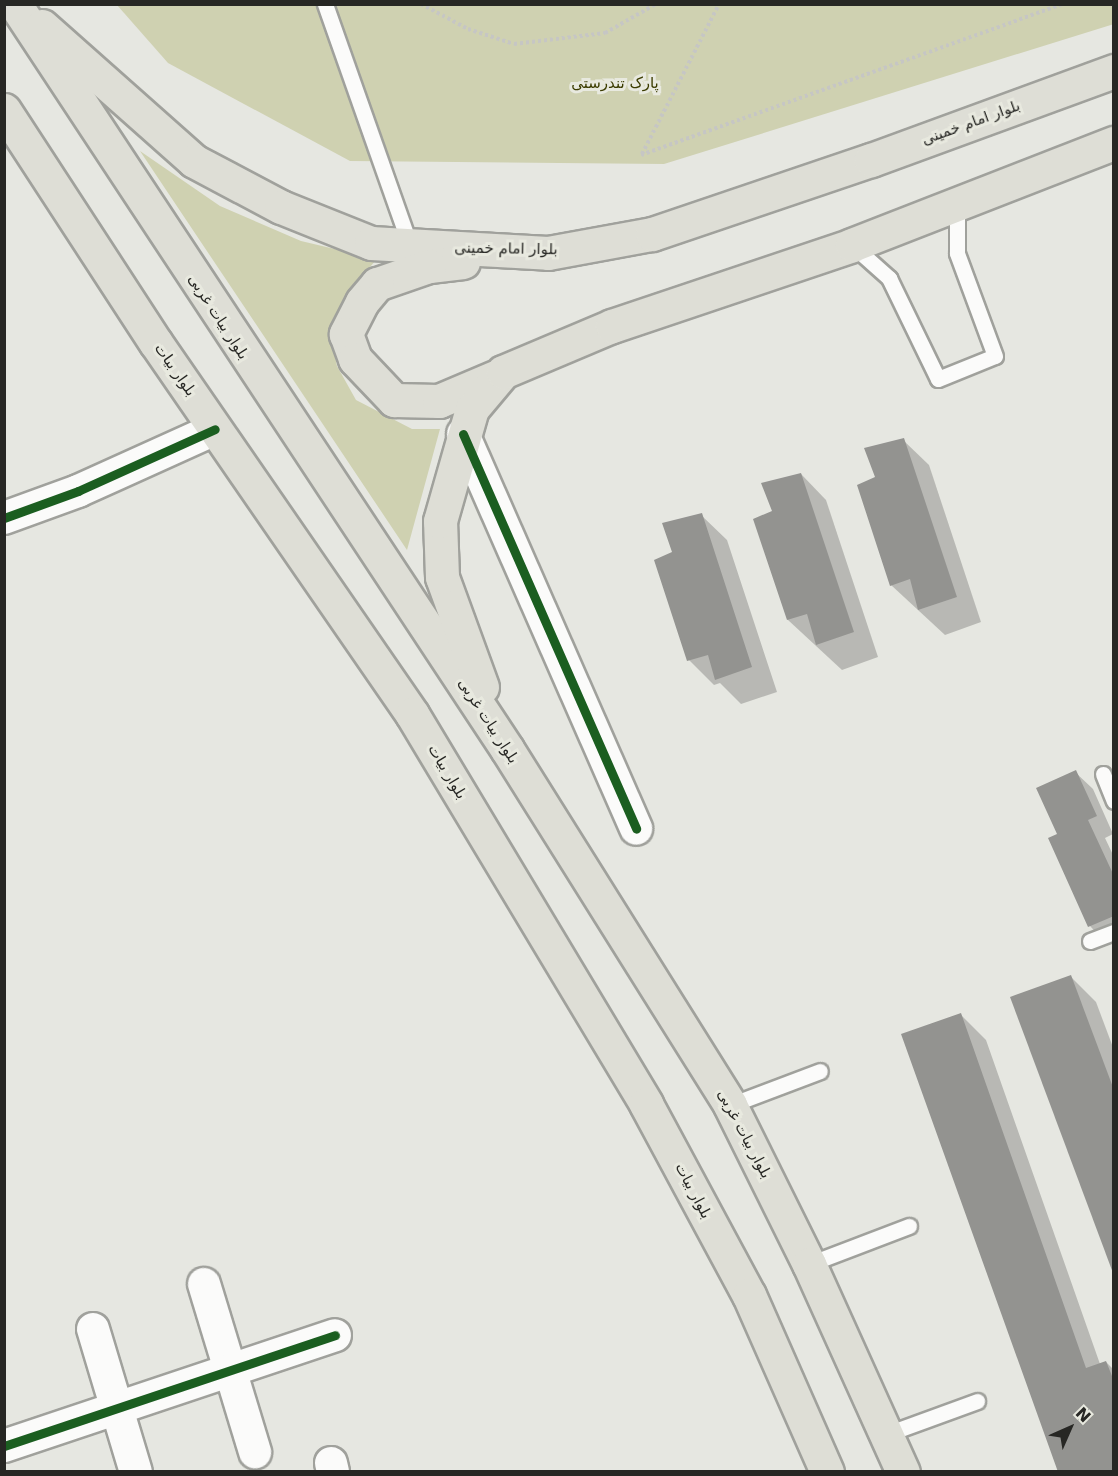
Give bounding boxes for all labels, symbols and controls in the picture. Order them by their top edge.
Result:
park label: پارک تندرستی [571,75,659,93]
street label: بلوار امام خمینی [919,97,1023,149]
street label: بلوار امام خمینی [454,239,558,259]
street label: بلوار بیات غربی [184,271,252,363]
street label: بلوار بیات [150,340,200,400]
street label: بلوار بیات غربی [454,675,522,767]
street label: بلوار بیات [424,741,470,803]
street label: بلوار بیات غربی [713,1086,775,1182]
street label: بلوار بیات [671,1160,715,1222]
north arrow [1040,1398,1100,1458]
text: N [1072,1403,1095,1426]

